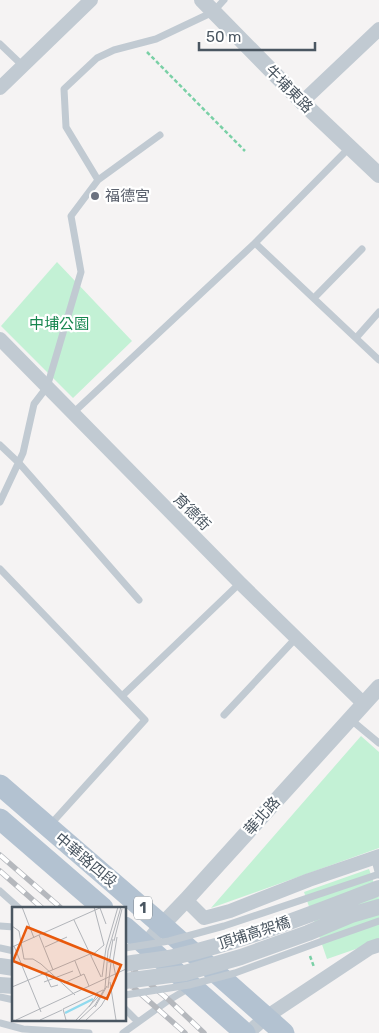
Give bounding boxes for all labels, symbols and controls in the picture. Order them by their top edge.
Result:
scale bar [199,20,315,52]
text: 50 m [206,28,241,46]
street label: 牛埔東路 [261,61,317,117]
place label: 福德宮 [105,187,150,205]
marker: 福德宮 [89,190,101,202]
park label: 中埔公園 [29,315,89,333]
street label: 育德街 [170,490,214,534]
street label: 華北路 [240,793,284,839]
street label: 中華路四段 [51,829,121,891]
road number: 1 [134,896,152,920]
inset map [12,907,126,1020]
street label: 頂埔高架橋 [216,913,292,953]

